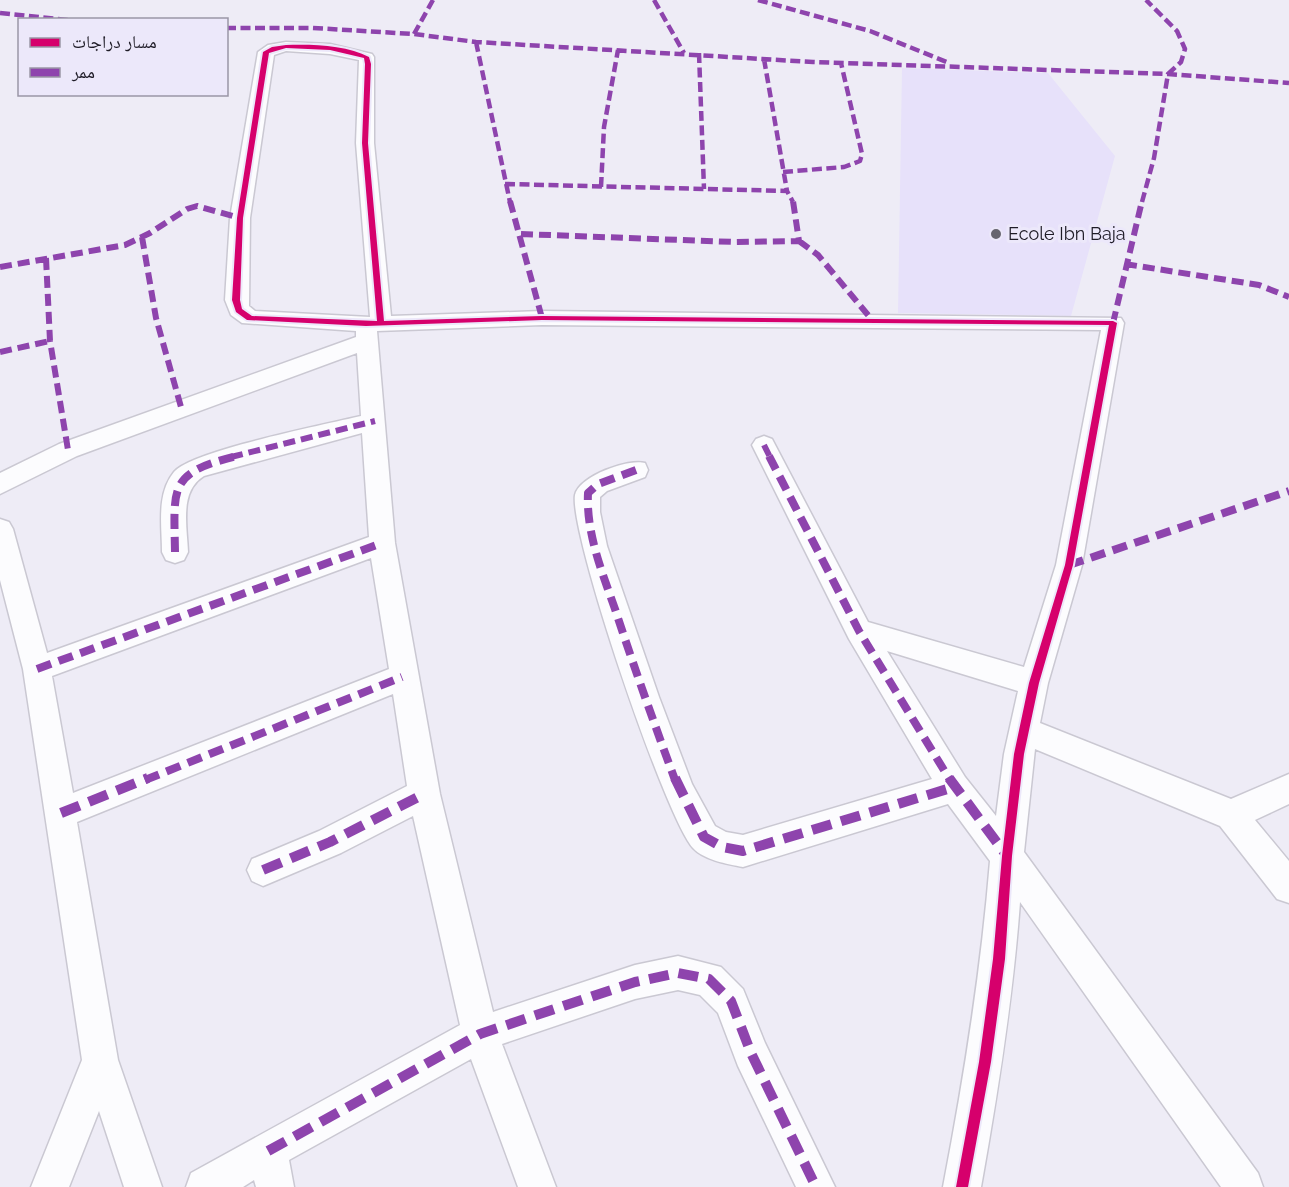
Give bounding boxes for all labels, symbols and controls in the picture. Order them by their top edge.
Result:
legend [18,18,228,96]
text: مسار دراجات [72,31,157,52]
text: ممر [71,61,95,82]
place label: Ecole Ibn Baja [1008,223,1126,244]
marker: Ecole Ibn Baja [989,227,1003,241]

